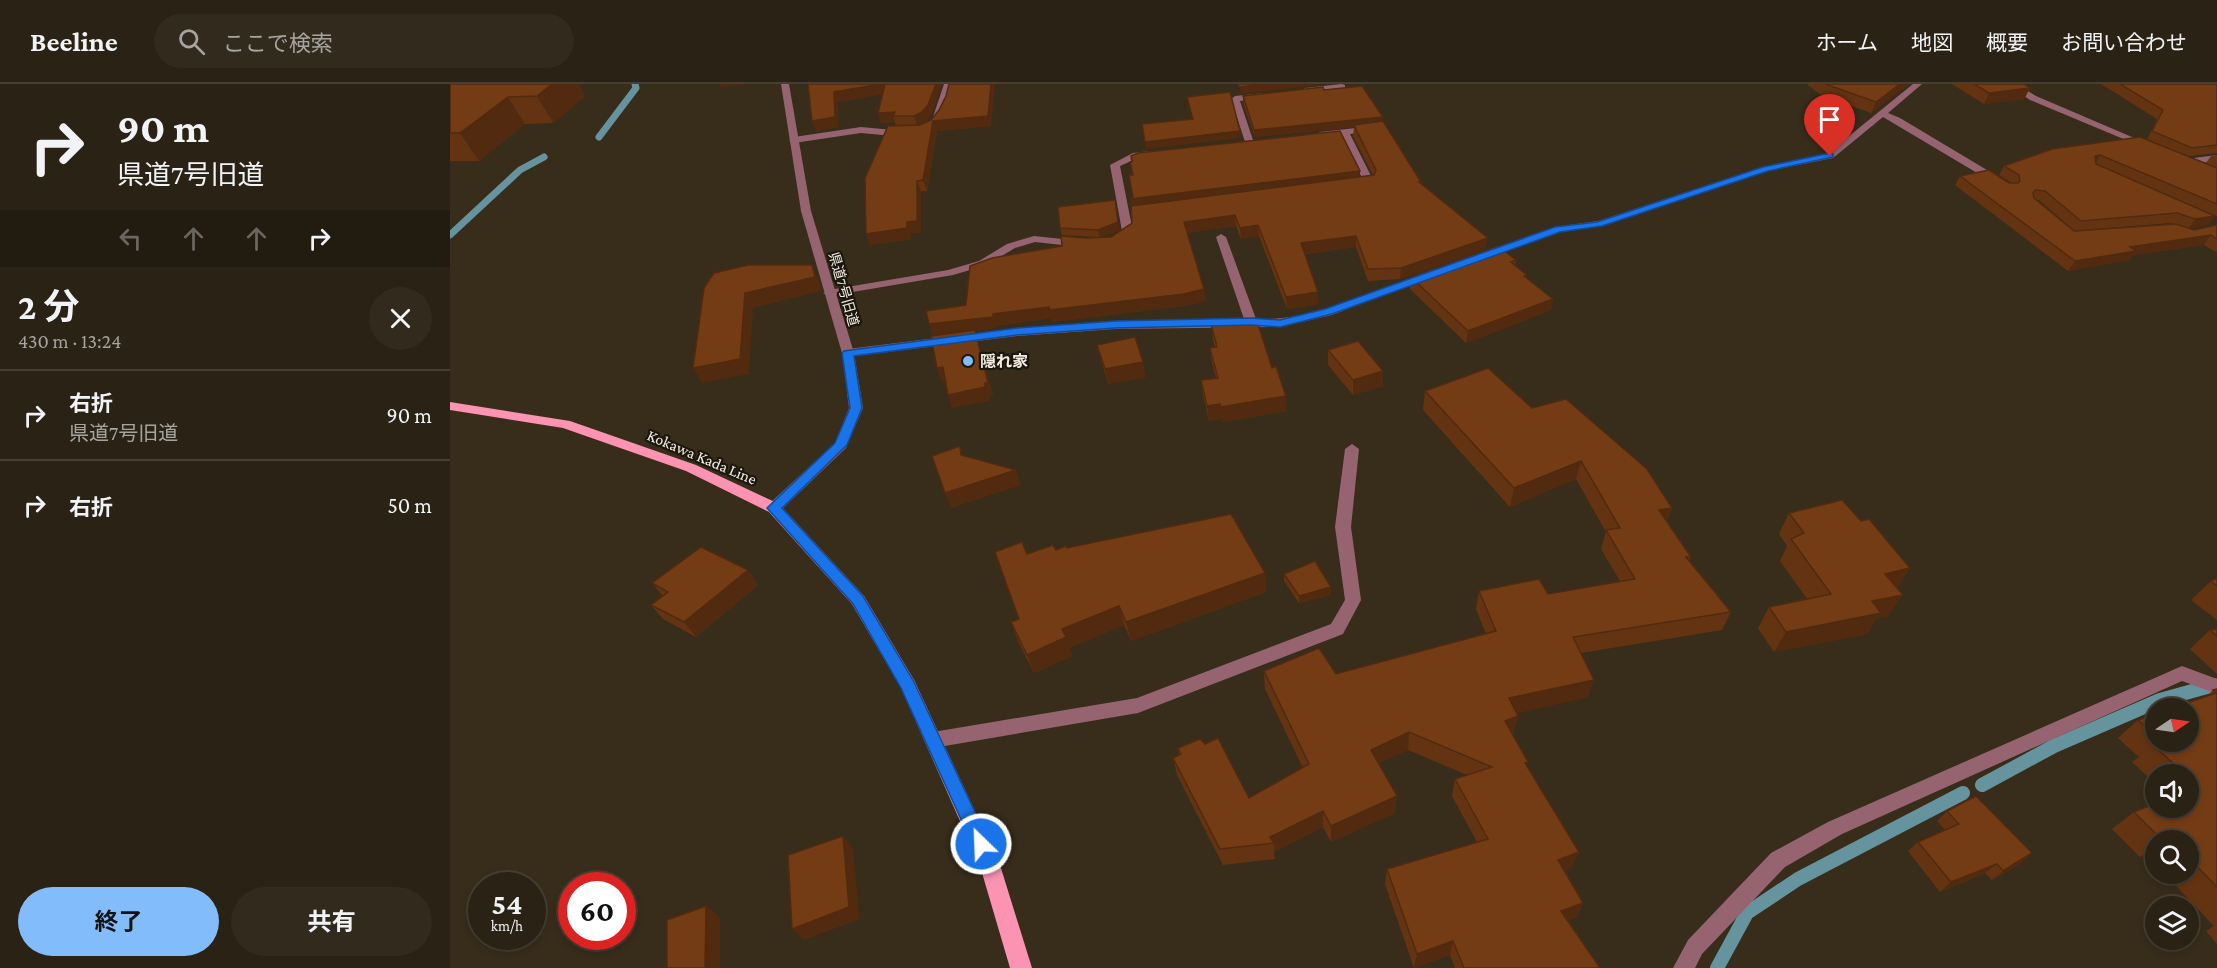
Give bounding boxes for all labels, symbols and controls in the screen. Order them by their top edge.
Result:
search box [154,14,574,68]
icon: search [175,25,208,58]
text: Beeline [30,26,118,57]
text: ここで検索 [223,31,333,56]
text: ホーム [1816,31,1878,55]
text: 地図 [1911,31,1953,55]
text: 概要 [1986,31,2028,55]
text: お問い合わせ [2061,31,2187,55]
pin [1804,94,1855,156]
icon: arrive [1813,103,1846,136]
text: 90 m [117,104,209,151]
icon: right [18,108,96,186]
text: 県道7号旧道 [117,160,264,190]
icon: left [114,222,147,255]
icon: ahead [177,222,210,255]
icon: ahead [240,222,273,255]
icon: right [303,222,336,255]
street label: 県道7号旧道 [826,250,862,328]
text: 2 分 [18,287,79,327]
button: close [369,287,432,350]
text: 430 m · 13:24 [18,330,121,352]
place label: 隠れ家 [980,353,1028,370]
marker: 隠れ家 [961,354,975,368]
text: 右折 [69,391,113,416]
icon: right [18,399,51,432]
text: 90 m [387,403,432,428]
text: 県道7号旧道 [69,422,178,444]
street label: Kokawa Kada Line [645,426,759,488]
icon: right [18,489,51,522]
text: 50 m [387,493,432,518]
text: 右折 [69,495,113,520]
north arrow [2145,698,2199,752]
map controls [2145,698,2199,950]
button: sound [2145,764,2199,818]
position arrow [949,812,1013,876]
button: search [2145,830,2199,884]
speed limit sign: 60 [558,872,636,950]
button: 終了 [18,887,219,956]
button: 共有 [231,887,432,956]
text: 54 [492,887,522,920]
button: layers [2145,896,2199,950]
text: km/h [491,918,523,934]

